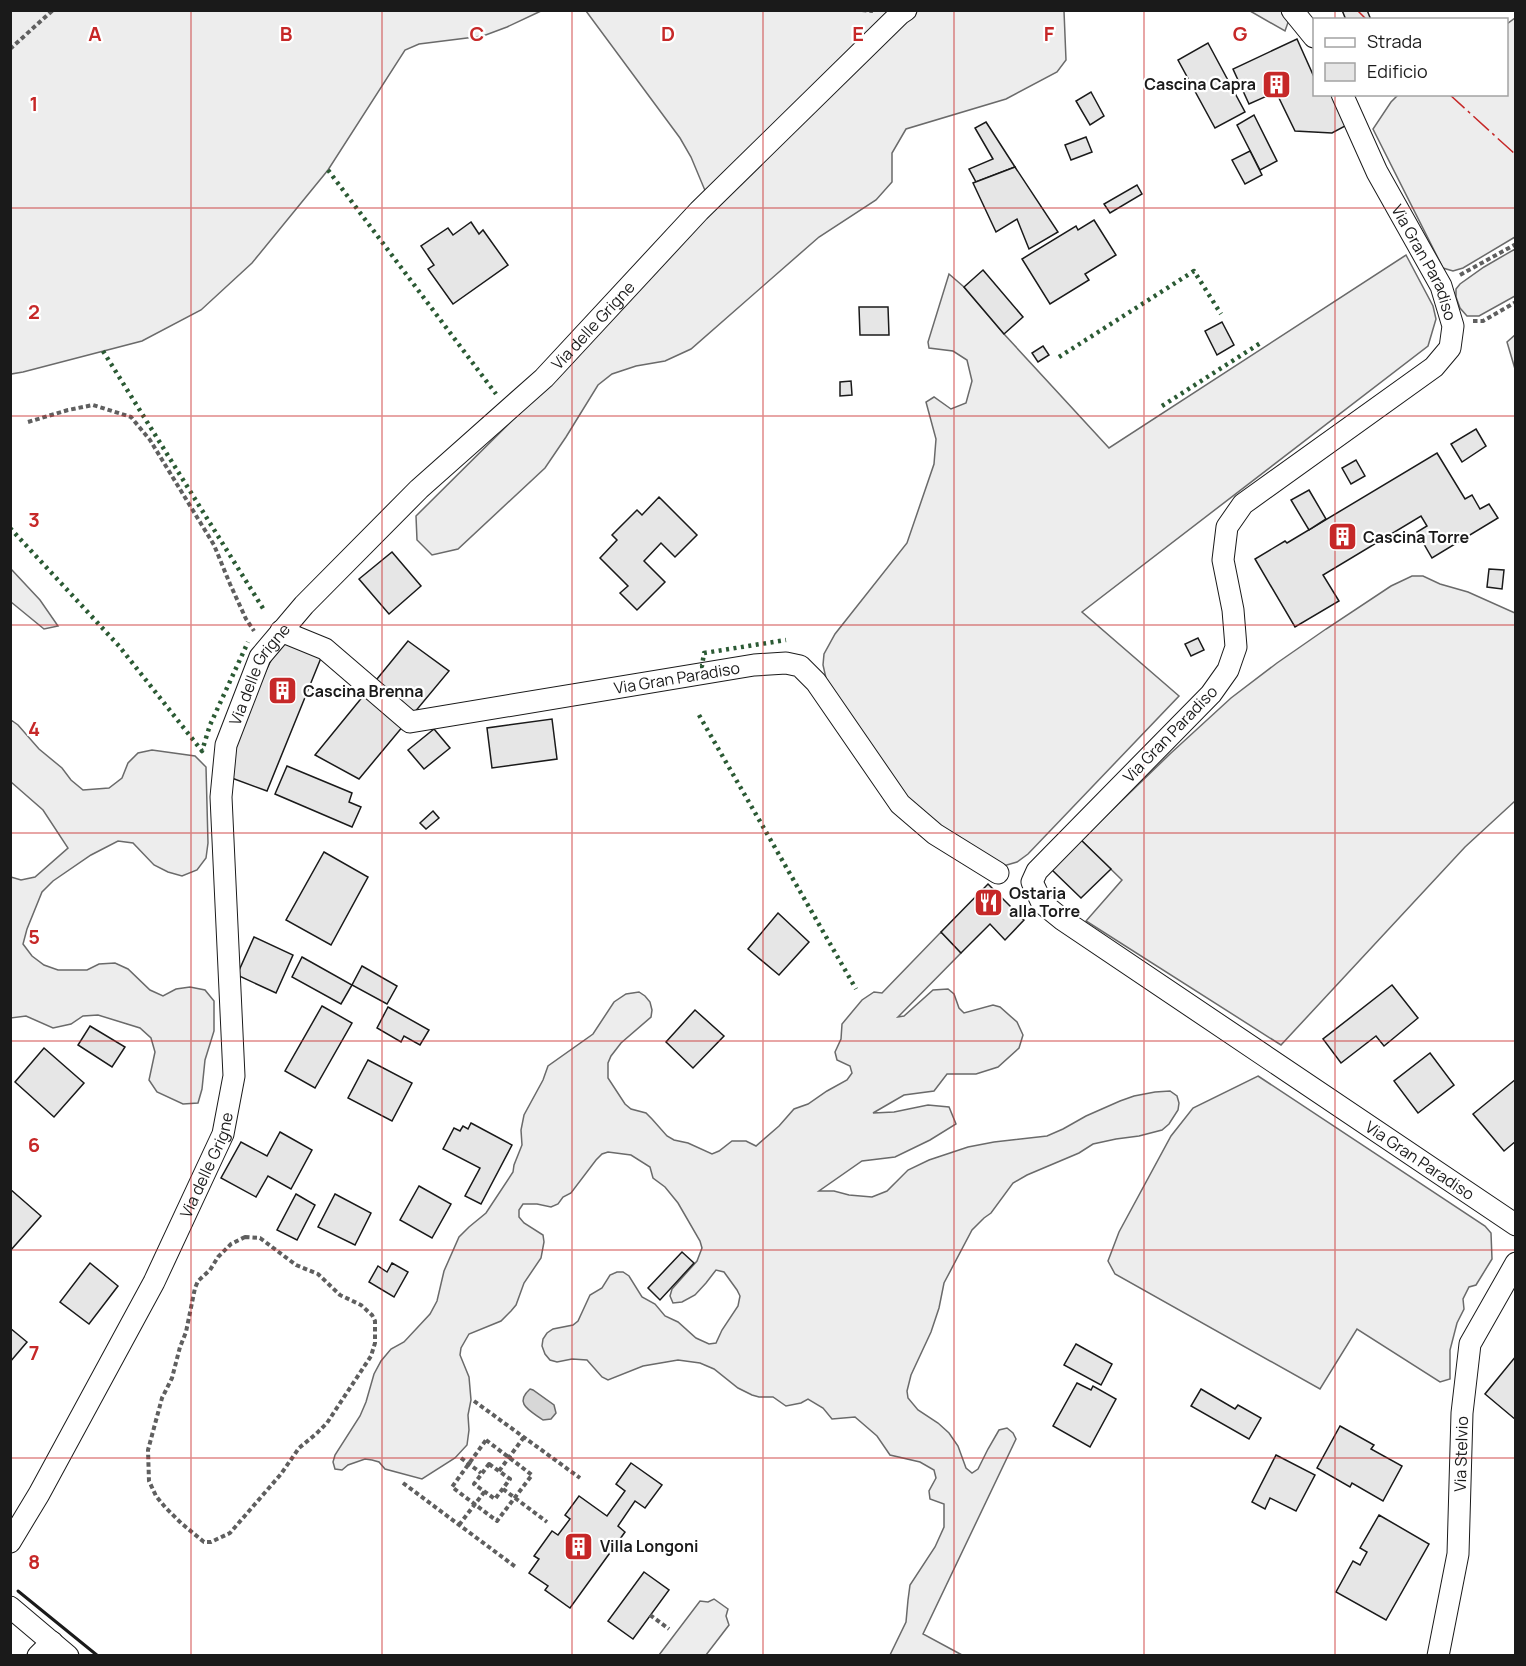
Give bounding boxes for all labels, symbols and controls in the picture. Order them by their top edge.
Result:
legend [1313,18,1508,96]
text: A [88,20,102,47]
text: B [280,20,293,47]
text: C [470,20,484,47]
text: D [661,20,675,47]
text: E [852,20,864,47]
text: F [1044,20,1055,47]
text: G [1233,20,1248,47]
text: Strada [1367,29,1422,53]
text: Edificio [1367,59,1428,83]
building icon: Cascina Capra [1261,68,1293,100]
place label: Cascina Capra [1144,73,1256,95]
text: 1 [30,90,38,117]
street label: Via Gran Paradiso [1386,201,1462,323]
street label: Via delle Grigne [546,276,639,374]
text: 2 [28,298,40,325]
text: 3 [28,506,40,533]
building icon: Cascina Torre [1326,521,1358,553]
place label: Cascina Torre [1363,526,1469,548]
street label: Via delle Grigne [224,618,295,728]
street label: Via Gran Paradiso [612,657,741,699]
building icon: Cascina Brenna [266,675,298,707]
place label: Cascina Brenna [303,680,424,702]
street label: Via Gran Paradiso [1118,681,1222,787]
text: 4 [28,715,40,742]
place label: Ostaria alla Torre [1009,882,1081,922]
restaurant icon: Ostaria alla Torre [972,886,1004,918]
text: 5 [28,923,40,950]
street label: Via delle Grigne [175,1110,238,1221]
street label: Via Gran Paradiso [1361,1116,1479,1205]
text: 6 [28,1131,40,1158]
text: 7 [29,1339,39,1366]
street label: Via Stelvio [1449,1416,1473,1492]
building icon: Villa Longoni [563,1530,595,1562]
place label: Villa Longoni [600,1535,698,1557]
text: 8 [28,1548,40,1575]

